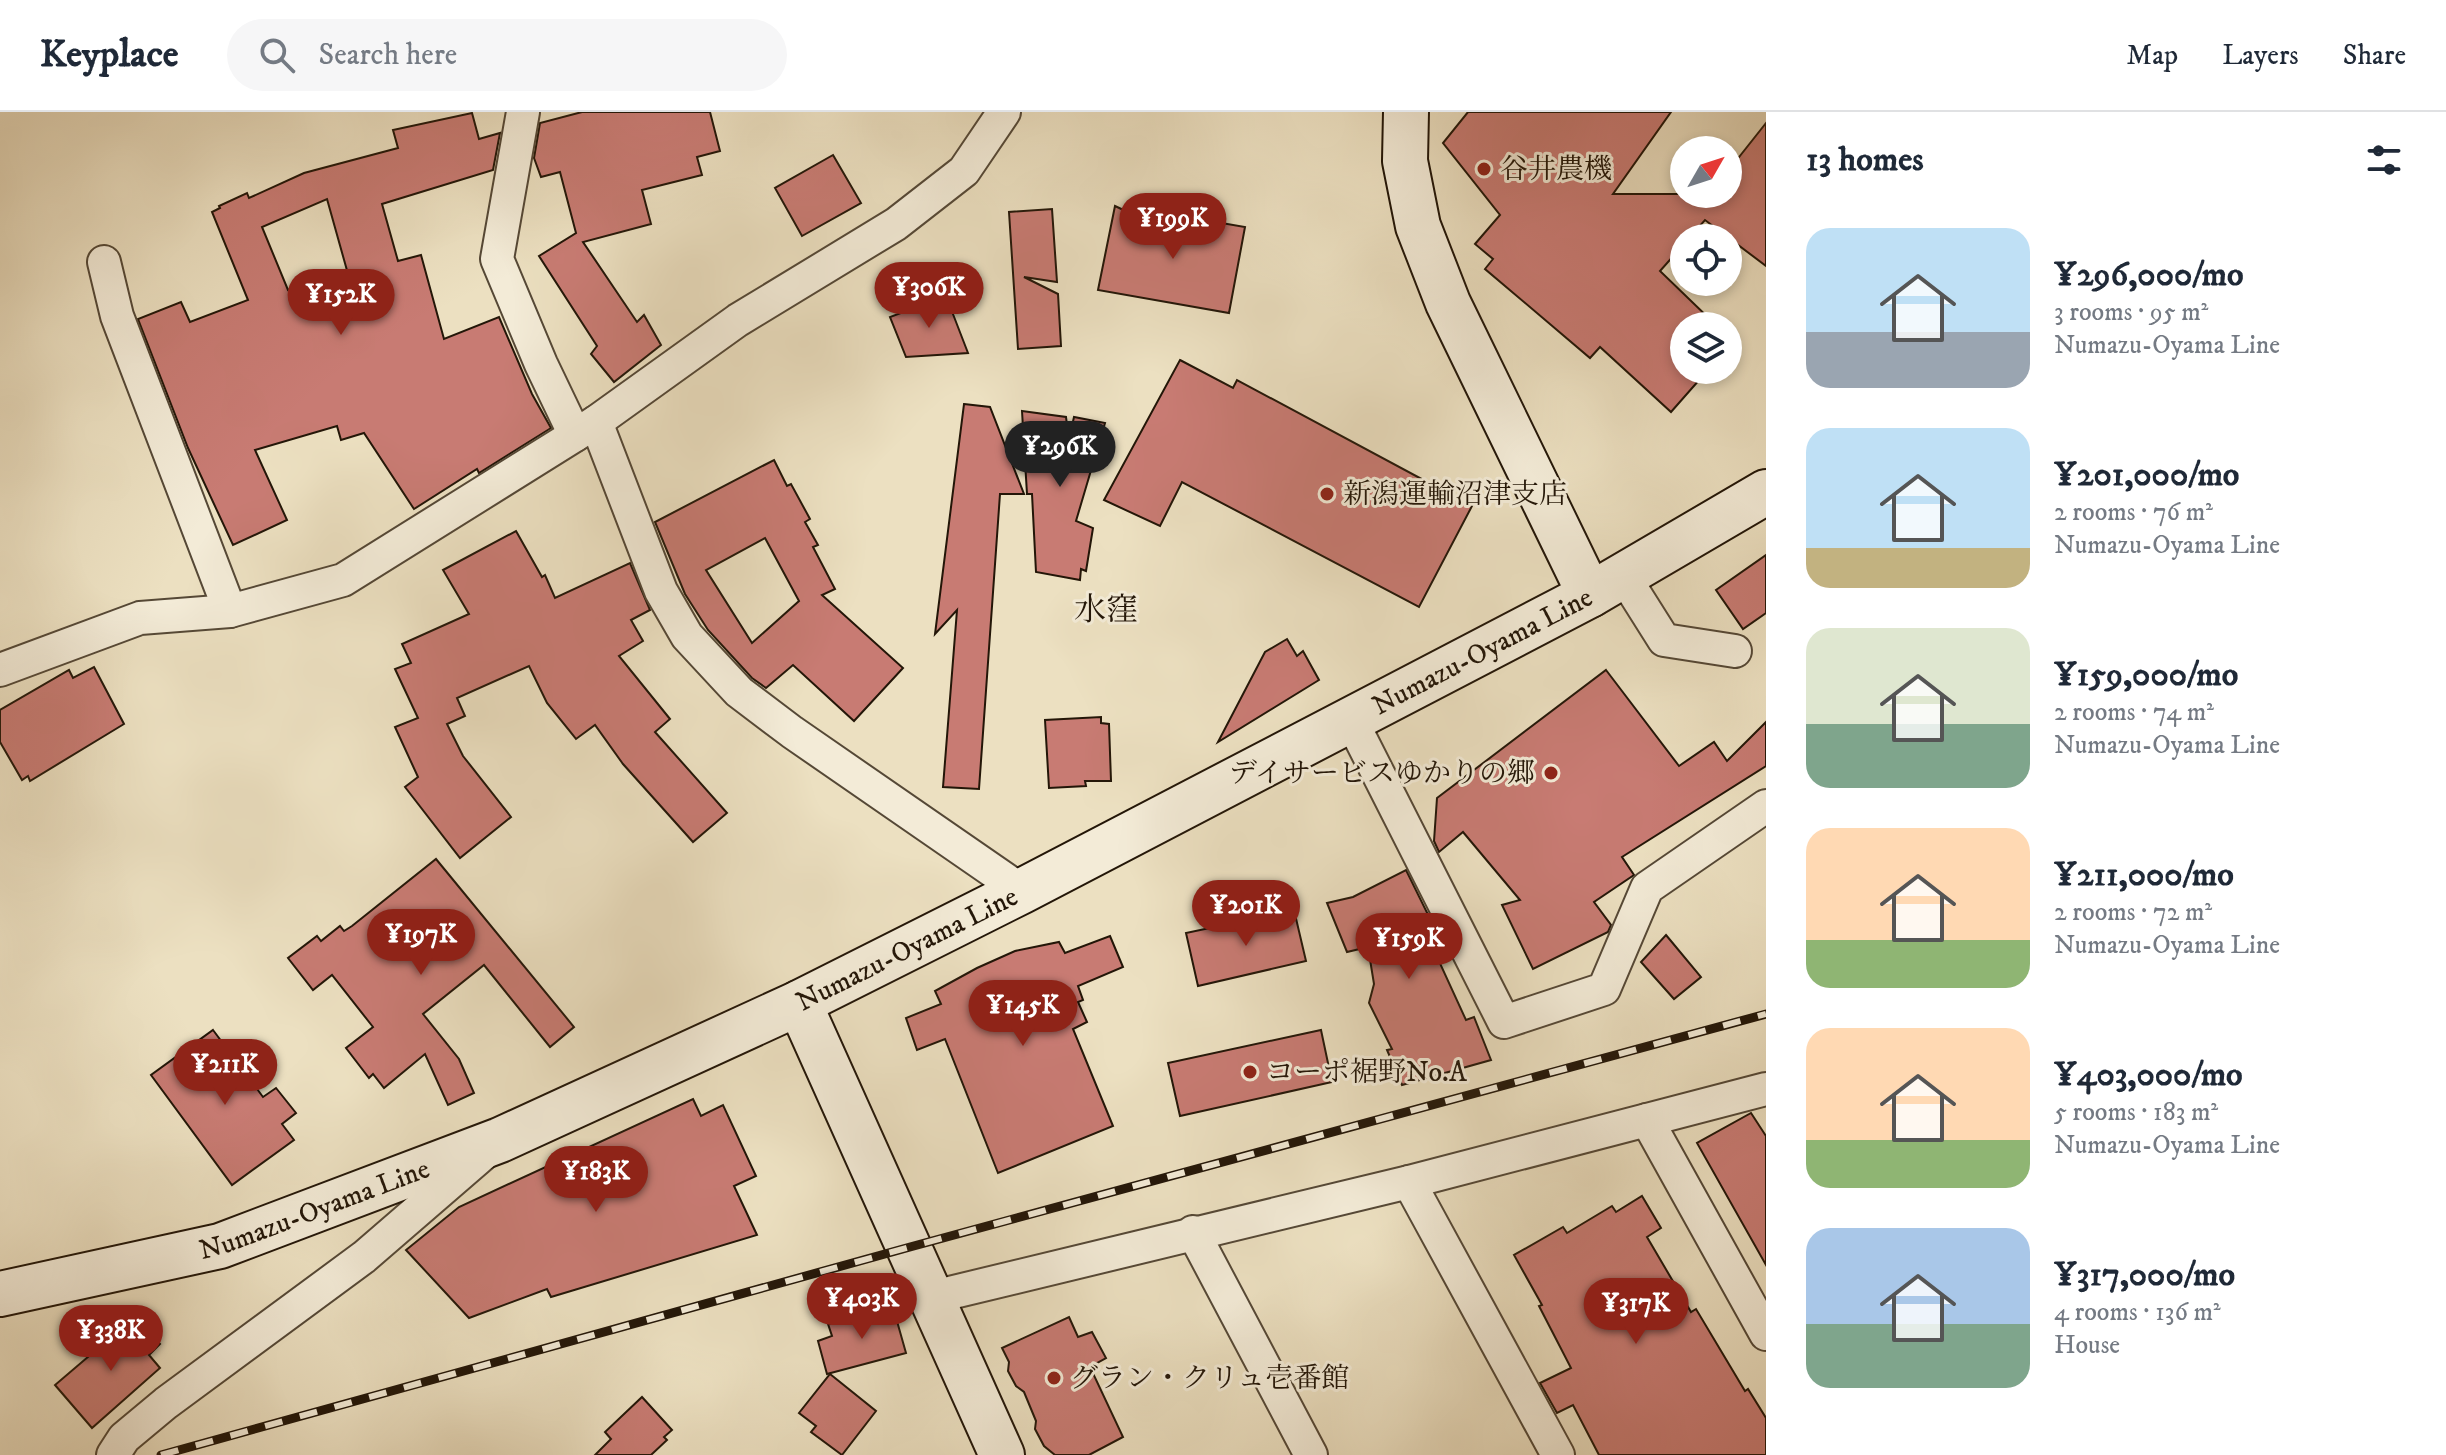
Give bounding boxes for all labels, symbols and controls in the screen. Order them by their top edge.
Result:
search box [227,19,787,91]
text: Keyplace [40,31,179,79]
icon: search [255,33,299,77]
text: Search here [319,37,457,74]
text: Map [2127,38,2178,73]
text: Layers [2222,38,2299,73]
text: Share [2343,38,2406,73]
north arrow [1670,136,1742,208]
map controls [1670,136,1742,384]
icon: filters [2362,138,2406,182]
text: 13 homes [1806,139,1924,181]
place label: 谷井農機 [1500,152,1612,187]
marker: 谷井農機 [1475,160,1493,178]
pin: ¥199K [1117,193,1229,261]
text: ¥199K [1137,202,1209,235]
button: locate [1670,224,1742,296]
text: ¥296,000/mo [2054,254,2243,296]
icon: home [1870,260,1966,356]
pin: ¥306K [873,262,985,330]
pin: ¥152K [285,269,397,337]
text: ¥306K [893,271,965,304]
text: ¥152K [306,278,376,311]
text: 3 rooms · 95 m² [2054,296,2209,329]
button: layers [1670,312,1742,384]
text: Numazu-Oyama Line [2054,329,2280,362]
pin: ¥296K [1004,421,1116,489]
text: ¥296K [1023,430,1098,463]
text: ¥201,000/mo [2054,454,2239,496]
icon: home [1870,460,1966,556]
place label: 新潟運輸沼津支店 [1343,477,1567,512]
marker: 新潟運輸沼津支店 [1318,485,1336,503]
text: 2 rooms · 76 m² [2054,496,2213,529]
text: Numazu-Oyama Line [2054,529,2280,562]
street label: Numazu-Oyama Line [1366,579,1598,723]
district label: 水窪 [1074,591,1138,631]
text: ¥159,000/mo [2054,654,2238,696]
icon: home [1870,660,1966,756]
text: 2 rooms · 74 m² [2054,696,2214,729]
text: Numazu-Oyama Line [2054,729,2280,762]
place label: デイサービスゆかりの郷 [1229,756,1535,791]
marker: デイサービスゆかりの郷 [1542,764,1560,782]
text: ¥211,000/mo [2054,854,2234,896]
icon: home [1870,860,1966,956]
street label: Numazu-Oyama Line [790,879,1023,1019]
pin: ¥201K [1190,880,1302,948]
text: ¥201K [1210,889,1282,922]
text: 2 rooms · 72 m² [2054,896,2212,929]
pin: ¥197K [365,909,477,977]
pin: ¥159K [1353,913,1465,981]
text: ¥197K [385,918,457,951]
text: ¥159K [1374,922,1445,955]
text: Numazu-Oyama Line [2054,929,2280,962]
pin: ¥145K [967,980,1079,1048]
text: ¥145K [987,989,1060,1022]
pin: ¥211K [169,1039,281,1107]
text: ¥211K [191,1048,259,1081]
text: ¥403,000/mo [2054,1054,2243,1096]
place label: コーポ裾野No.A [1266,1055,1468,1090]
icon: home [1870,1060,1966,1156]
marker: コーポ裾野No.A [1241,1063,1259,1081]
text: 5 rooms · 183 m² [2054,1096,2218,1129]
text: Numazu-Oyama Line [2054,1129,2280,1162]
pin: ¥183K [540,1146,652,1214]
street label: Numazu-Oyama Line [196,1151,434,1268]
text: ¥183K [562,1155,630,1188]
text: ¥317,000/mo [2054,1254,2235,1296]
icon: home [1870,1260,1966,1356]
pin: ¥403K [806,1273,918,1341]
pin: ¥317K [1580,1278,1692,1346]
text: ¥403K [825,1282,899,1315]
text: ¥317K [1602,1287,1670,1320]
text: 4 rooms · 136 m² [2054,1296,2221,1329]
pin: ¥338K [55,1305,167,1373]
text: ¥338K [77,1314,145,1347]
text: House [2054,1329,2120,1362]
place label: グラン・クリュ壱番館 [1070,1361,1349,1396]
marker: グラン・クリュ壱番館 [1045,1369,1063,1387]

